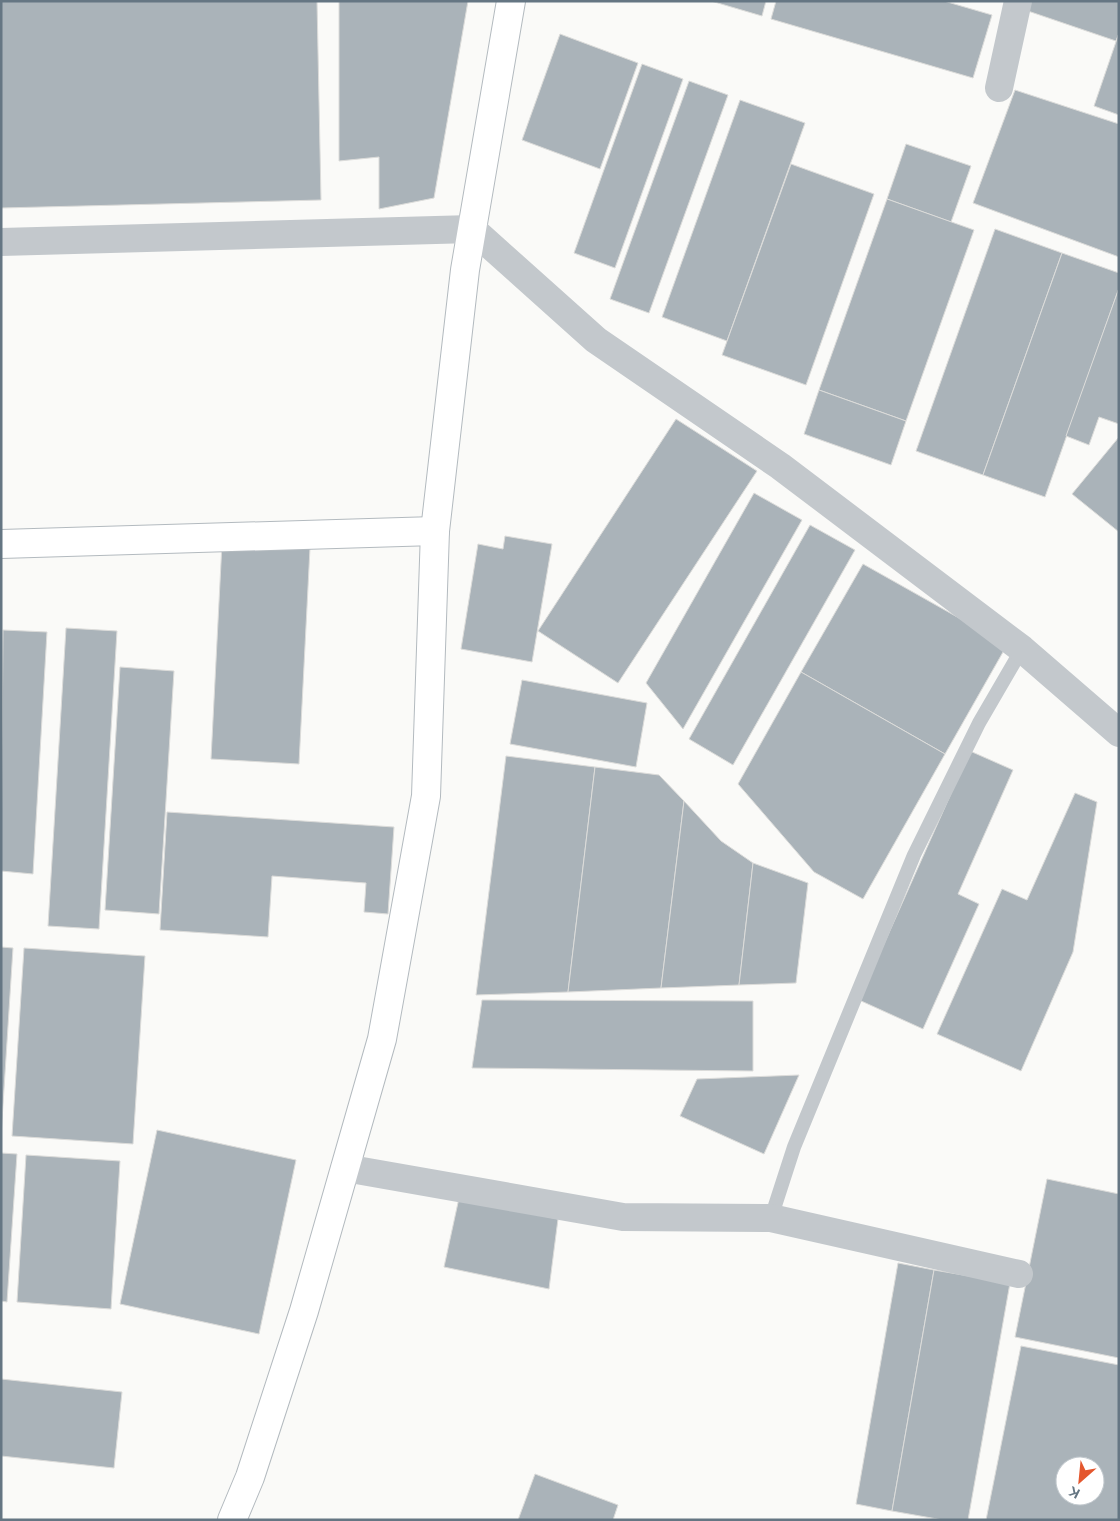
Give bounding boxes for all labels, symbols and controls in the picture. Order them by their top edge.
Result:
north arrow [1055,1456,1105,1506]
text: K [1066,1483,1082,1502]

